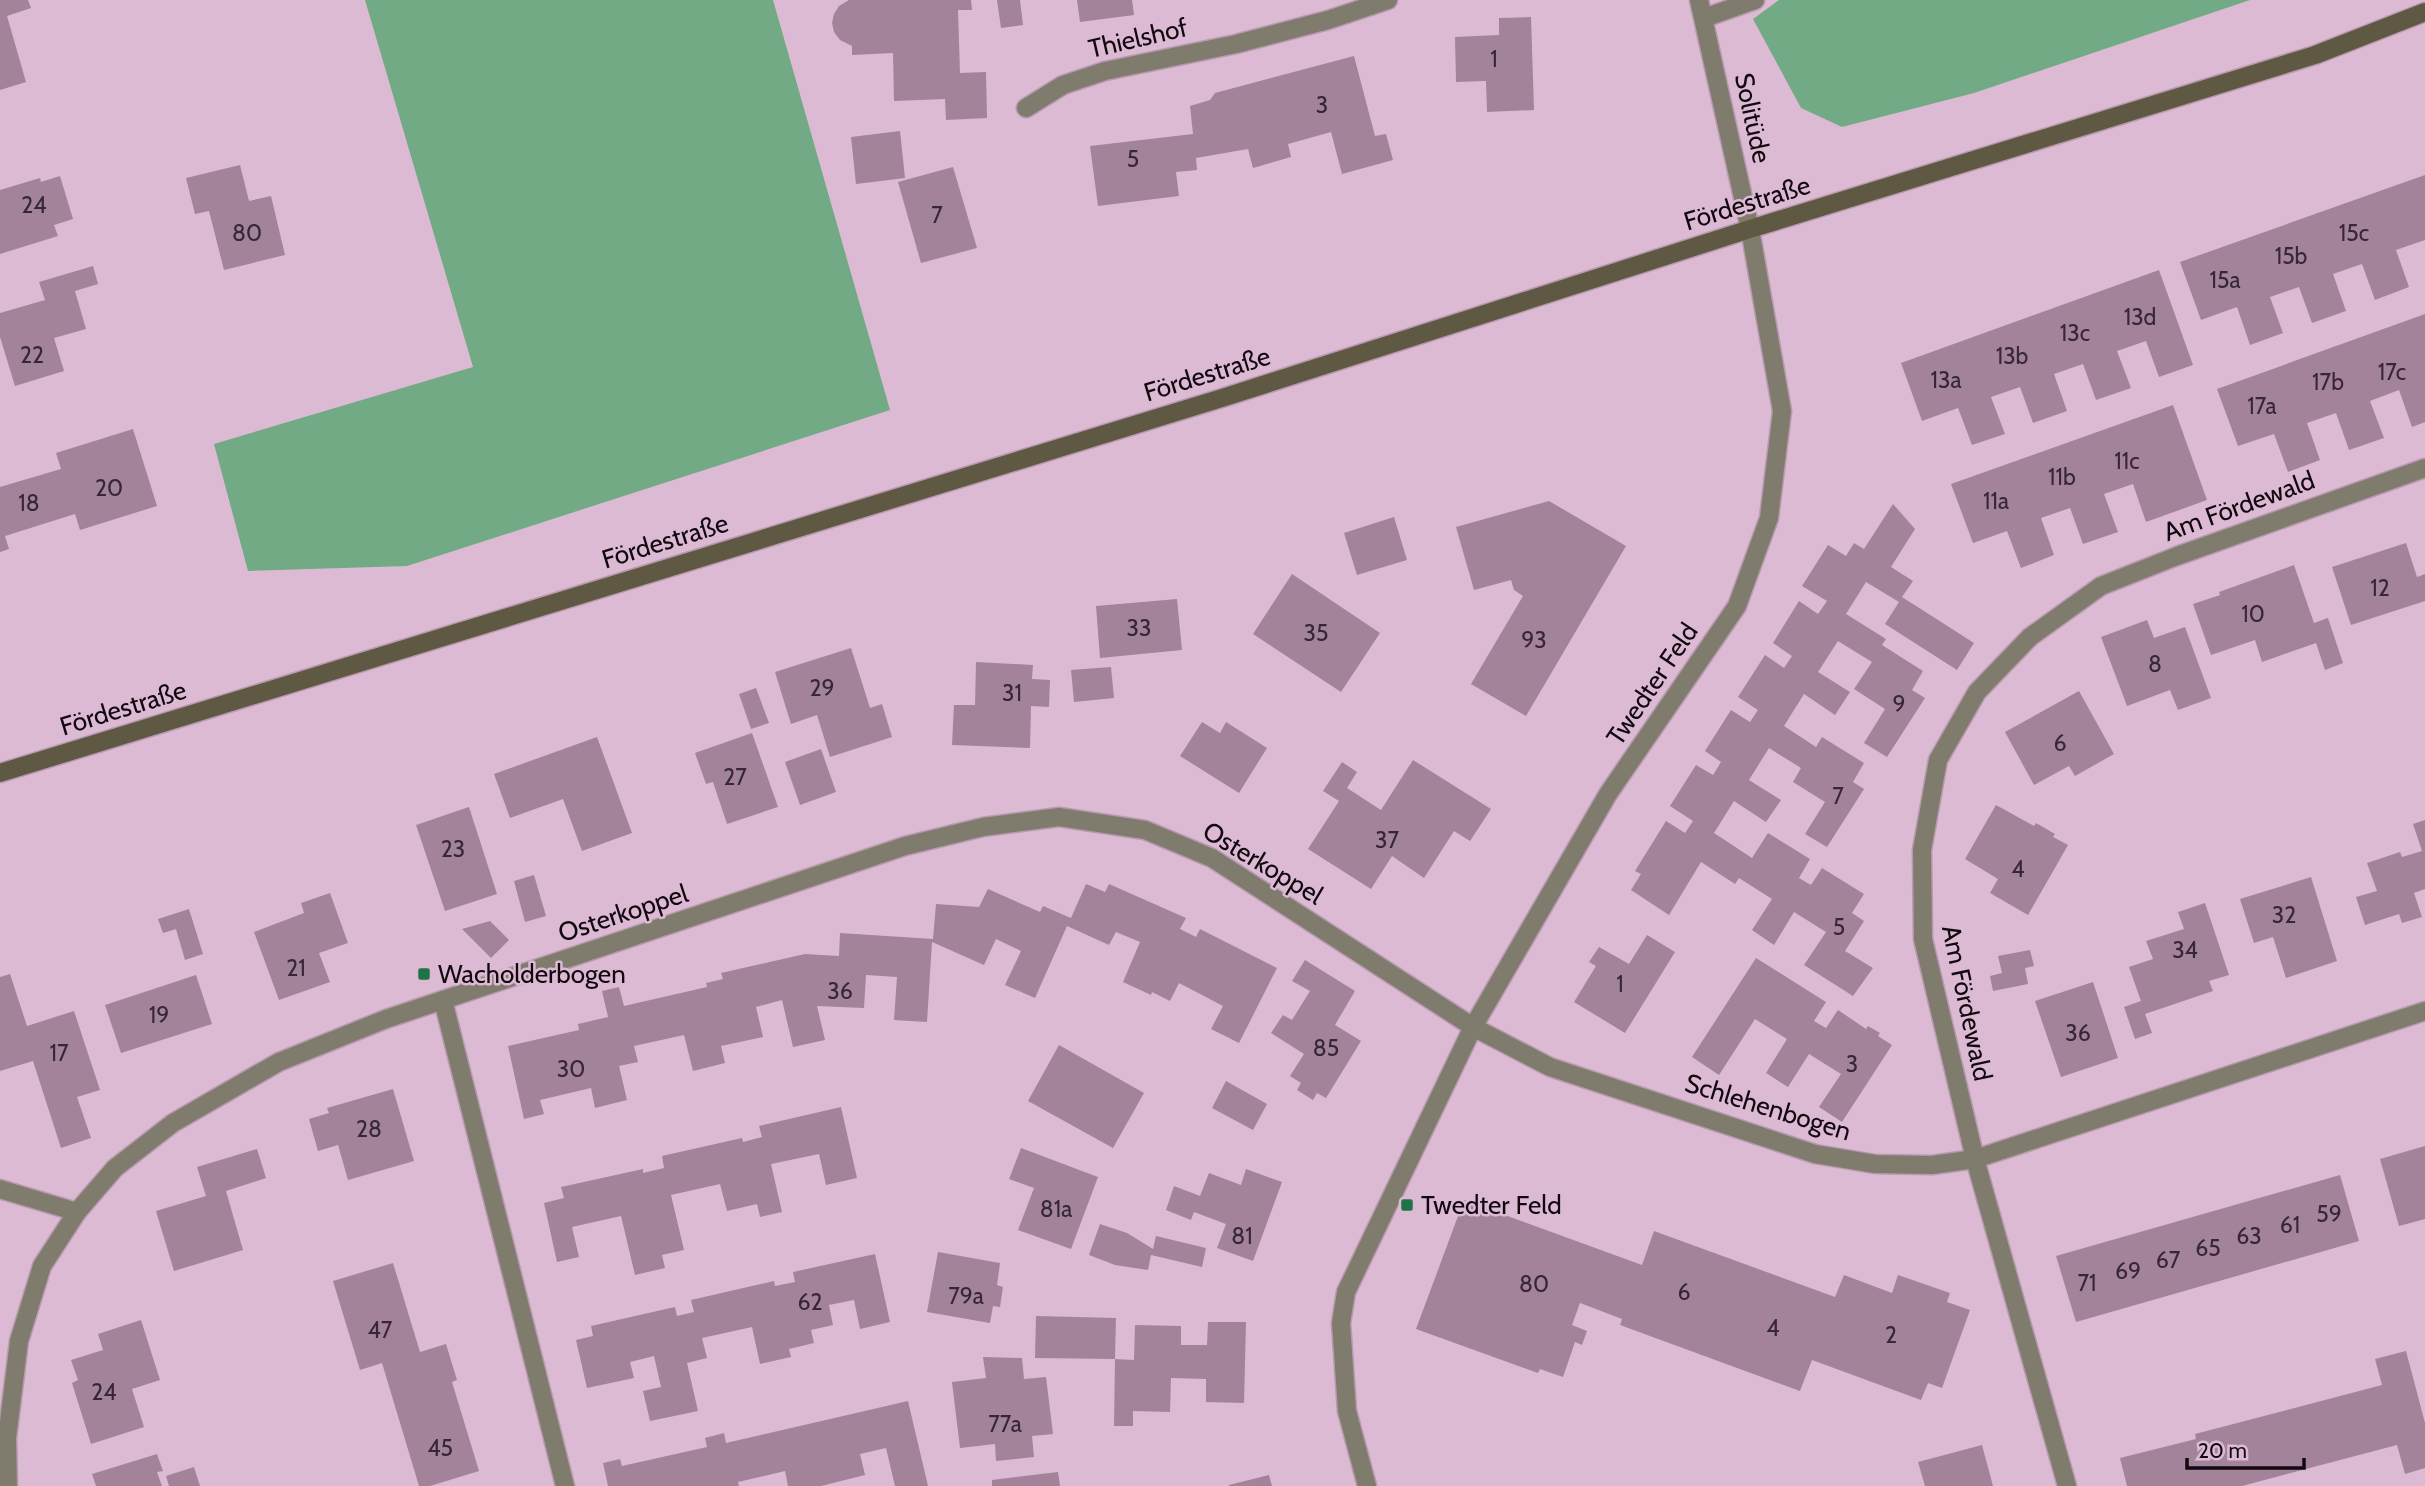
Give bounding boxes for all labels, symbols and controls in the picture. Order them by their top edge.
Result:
street label: Thielshof [1085,11,1191,65]
house number: 1 [1490,45,1498,73]
street label: Solitüde [1728,70,1778,166]
house number: 3 [1316,91,1328,119]
house number: 5 [1127,145,1139,173]
street label: Fördestraße [1680,169,1814,237]
house number: 24 [21,191,47,219]
house number: 7 [931,201,943,229]
house number: 80 [232,219,262,247]
house number: 15c [2339,219,2369,247]
house number: 15b [2275,242,2308,270]
house number: 15a [2210,266,2240,294]
house number: 13d [2124,303,2156,331]
house number: 13c [2060,319,2090,347]
street label: Fördestraße [1140,340,1274,408]
house number: 22 [20,341,44,369]
house number: 13b [1996,342,2029,370]
house number: 17c [2378,358,2406,386]
house number: 13a [1931,366,1961,394]
house number: 17b [2312,368,2344,396]
house number: 17a [2247,392,2277,420]
house number: 11c [2114,447,2140,475]
house number: 11b [2048,463,2076,491]
street label: Am Fördewald [2159,464,2319,548]
house number: 20 [95,474,123,502]
house number: 11a [1983,487,2009,515]
house number: 18 [18,489,40,517]
street label: Fördestraße [598,507,732,575]
house number: 12 [2370,574,2390,602]
house number: 10 [2241,600,2265,628]
house number: 33 [1127,614,1151,642]
street label: Twedter Feld [1599,617,1705,751]
house number: 35 [1304,619,1328,647]
house number: 93 [1521,626,1547,654]
house number: 8 [2148,650,2162,678]
street label: Fördestraße [56,674,190,742]
house number: 29 [809,674,835,702]
house number: 31 [1002,679,1022,707]
house number: 9 [1892,690,1906,718]
house number: 6 [2053,729,2067,757]
house number: 27 [723,763,747,791]
house number: 7 [1832,782,1844,810]
street label: Osterkoppel [1197,815,1329,911]
house number: 37 [1375,826,1399,854]
house number: 23 [441,835,465,863]
house number: 4 [2011,855,2025,883]
street label: Osterkoppel [554,877,692,949]
house number: 32 [2272,901,2296,929]
house number: 5 [1833,913,1845,941]
street label: Am Fördewald [1935,922,1999,1084]
house number: 34 [2172,936,2198,964]
house number: 21 [286,954,306,982]
place label: Wacholderbogen [438,958,626,990]
marker: Wacholderbogen [416,966,432,982]
house number: 1 [1616,970,1624,998]
house number: 36 [827,977,853,1005]
house number: 19 [149,1001,169,1029]
house number: 36 [2065,1019,2091,1047]
house number: 85 [1313,1034,1339,1062]
house number: 17 [49,1039,69,1067]
house number: 3 [1846,1050,1858,1078]
house number: 30 [557,1055,585,1083]
street label: Schlehenbogen [1681,1067,1855,1147]
house number: 28 [356,1115,382,1143]
place label: Twedter Feld [1421,1189,1562,1221]
house number: 81a [1040,1195,1072,1223]
marker: Twedter Feld [1399,1197,1415,1213]
house number: 59 [2316,1200,2342,1228]
house number: 61 [2280,1211,2300,1239]
house number: 81 [1231,1222,1253,1250]
house number: 63 [2236,1222,2262,1250]
house number: 65 [2195,1234,2221,1262]
house number: 67 [2156,1246,2181,1274]
house number: 69 [2115,1257,2141,1285]
house number: 71 [2077,1269,2097,1297]
house number: 80 [1519,1270,1549,1298]
house number: 6 [1677,1278,1691,1306]
house number: 79a [948,1282,984,1310]
house number: 62 [797,1288,823,1316]
house number: 4 [1766,1314,1780,1342]
house number: 47 [368,1316,393,1344]
house number: 2 [1885,1321,1897,1349]
house number: 24 [91,1378,117,1406]
house number: 77a [988,1410,1022,1438]
scale bar [2187,1426,2304,1470]
house number: 45 [427,1434,453,1462]
text: 20 m [2198,1438,2247,1463]

